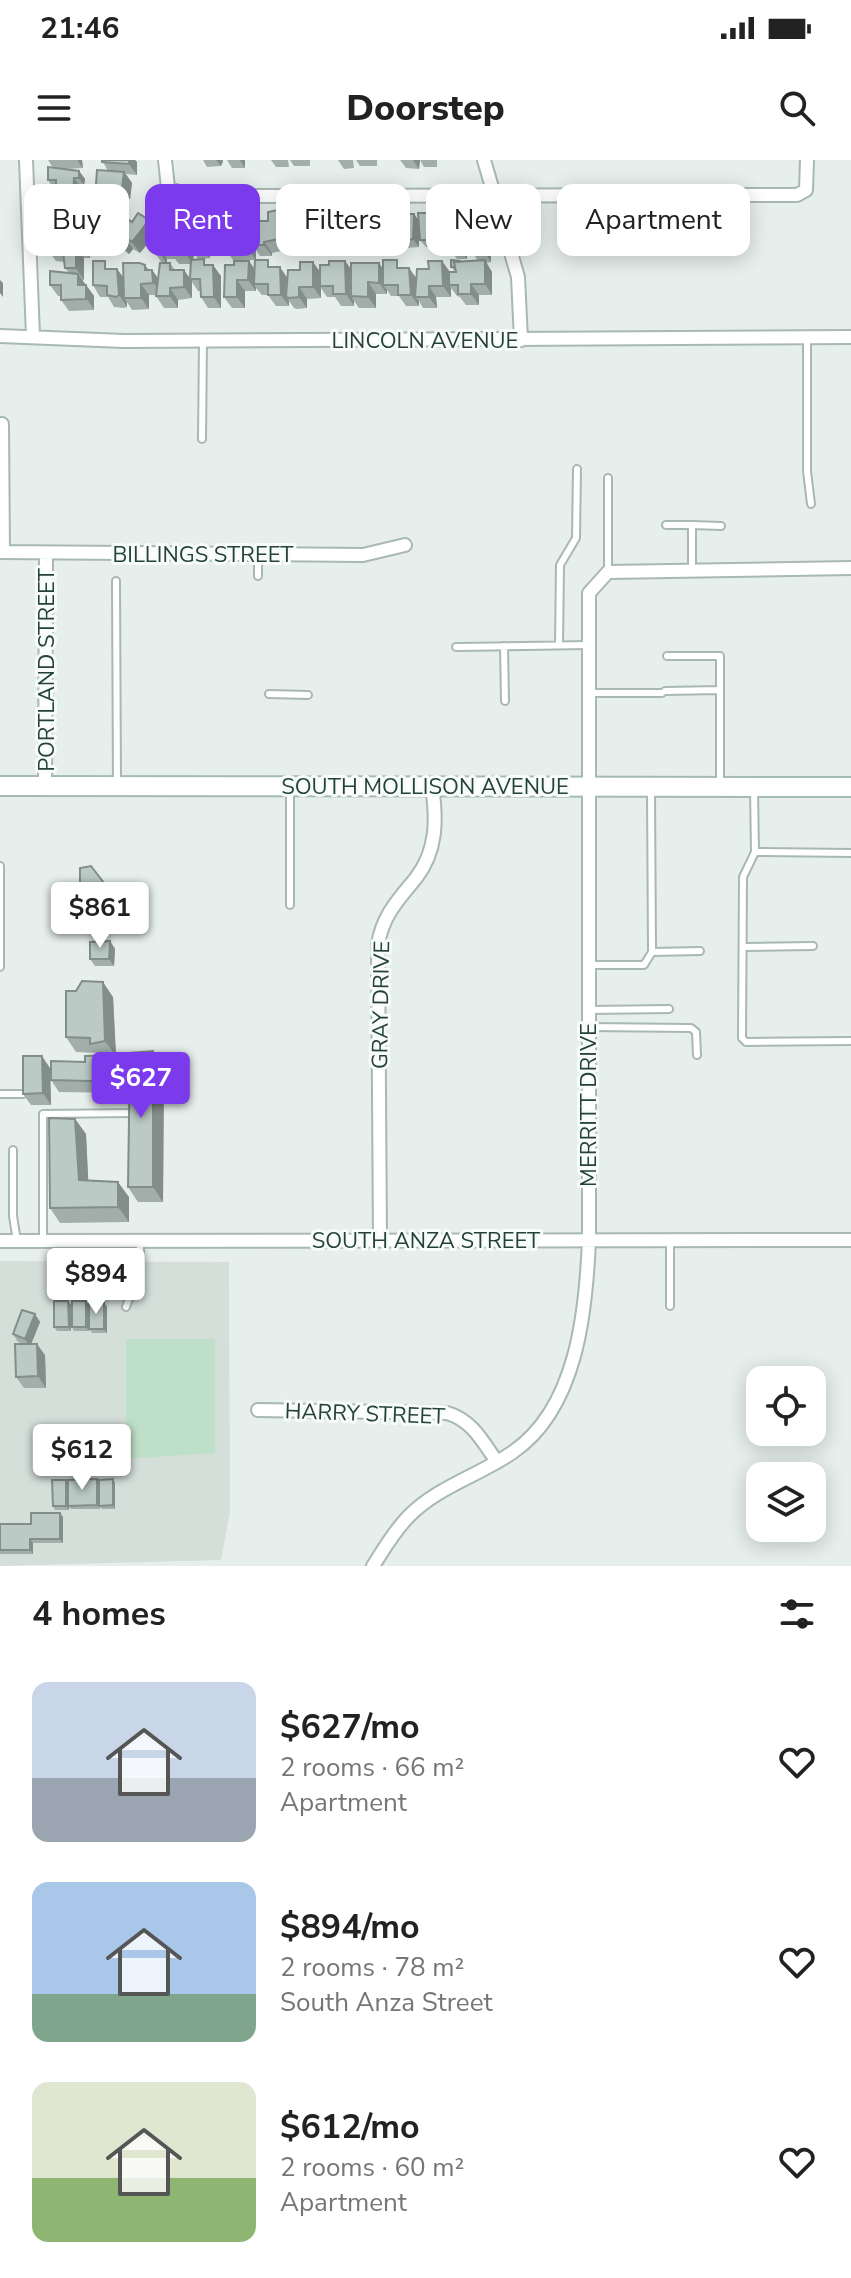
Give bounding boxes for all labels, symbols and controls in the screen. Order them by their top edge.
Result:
text: 21:46 [40,8,119,49]
text: Doorstep [346,84,505,133]
icon: menu [32,86,76,130]
icon: search [775,86,819,130]
chip: Buy [24,184,129,256]
chip: Rent [145,184,260,256]
chip: Filters [276,184,410,256]
chip: New [426,184,541,256]
chip: Apartment [557,184,750,256]
street label: LINCOLN AVENUE [332,326,518,356]
street label: BILLINGS STREET [112,540,294,570]
street label: PORTLAND STREET [32,567,62,772]
street label: SOUTH MOLLISON AVENUE [281,772,569,802]
pin: $861 [53,882,147,950]
text: $861 [69,890,131,925]
street label: GRAY DRIVE [365,941,397,1070]
street label: MERRITT DRIVE [574,1023,604,1187]
pin: $627 [94,1052,188,1120]
text: $627 [110,1060,172,1095]
street label: SOUTH ANZA STREET [312,1226,541,1256]
pin: $894 [49,1248,143,1316]
text: $894 [65,1256,127,1291]
map controls [746,1366,826,1542]
button: locate [746,1366,826,1446]
street label: HARRY STREET [284,1396,446,1432]
pin: $612 [35,1424,129,1492]
text: $612 [51,1432,113,1467]
button: layers [746,1462,826,1542]
text: 4 homes [32,1591,166,1637]
icon: filters [775,1592,819,1636]
text: $627/mo [280,1704,420,1750]
icon: home [96,1714,192,1810]
icon: heart [775,1740,819,1784]
text: 2 rooms · 66 m² [280,1750,464,1785]
text: Apartment [280,1785,407,1820]
text: $894/mo [280,1904,420,1950]
icon: home [96,1914,192,2010]
icon: heart [775,1940,819,1984]
text: 2 rooms · 78 m² [280,1950,464,1985]
text: South Anza Street [280,1985,493,2020]
text: $612/mo [280,2104,420,2150]
icon: home [96,2114,192,2210]
icon: heart [775,2140,819,2184]
text: 2 rooms · 60 m² [280,2150,464,2185]
text: Apartment [280,2185,407,2220]

